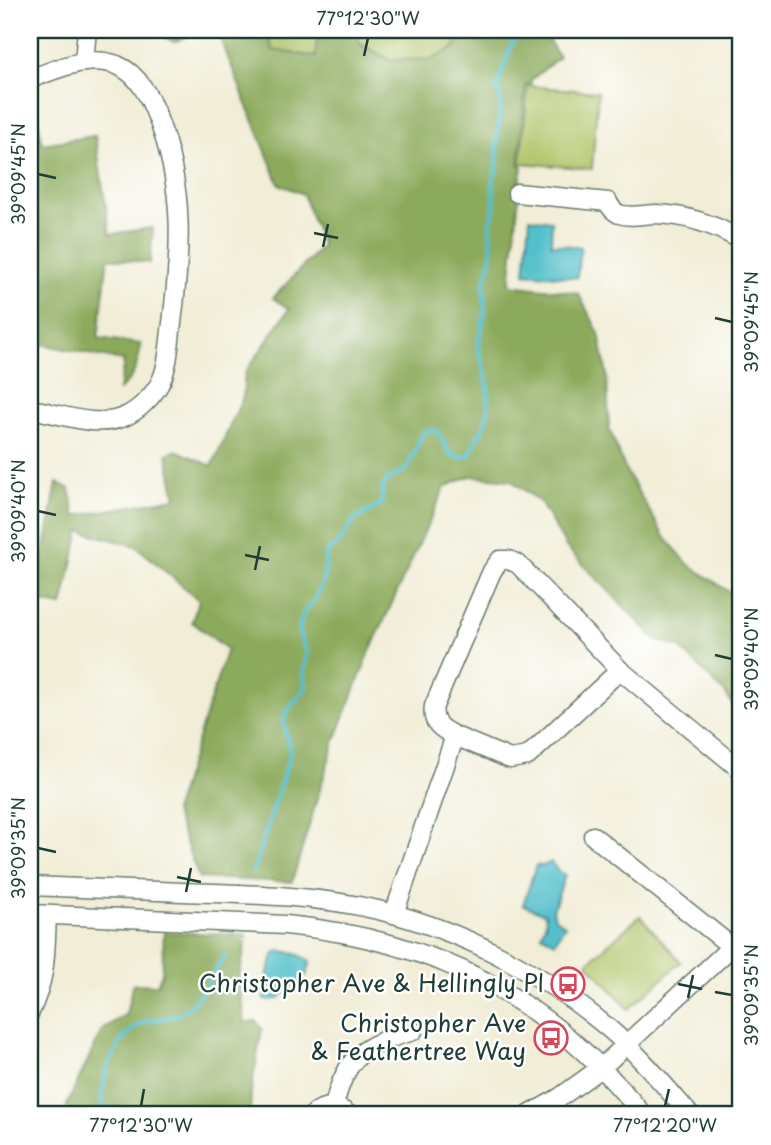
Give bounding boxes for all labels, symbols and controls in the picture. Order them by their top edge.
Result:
text: 77°12'30"W [316,4,420,31]
text: 39°09'45"N [4,123,31,225]
text: 39°09'45"N [737,271,764,373]
text: 39°09'40"N [4,459,31,563]
text: 39°09'40"N [737,607,764,711]
text: 39°09'35"N [4,797,31,899]
text: 39°09'35"N [737,944,764,1046]
place label: Christopher Ave & Hellingly Pl [199,964,544,1000]
bus stop icon: Christopher Ave & Hellingly Pl [549,965,587,1003]
place label: Christopher Ave & Feathertree Way [311,1004,526,1068]
bus stop icon: Christopher Ave & Feathertree Way [532,1019,570,1057]
text: 77°12'30"W [89,1111,193,1138]
text: 77°12'20"W [613,1111,718,1138]

